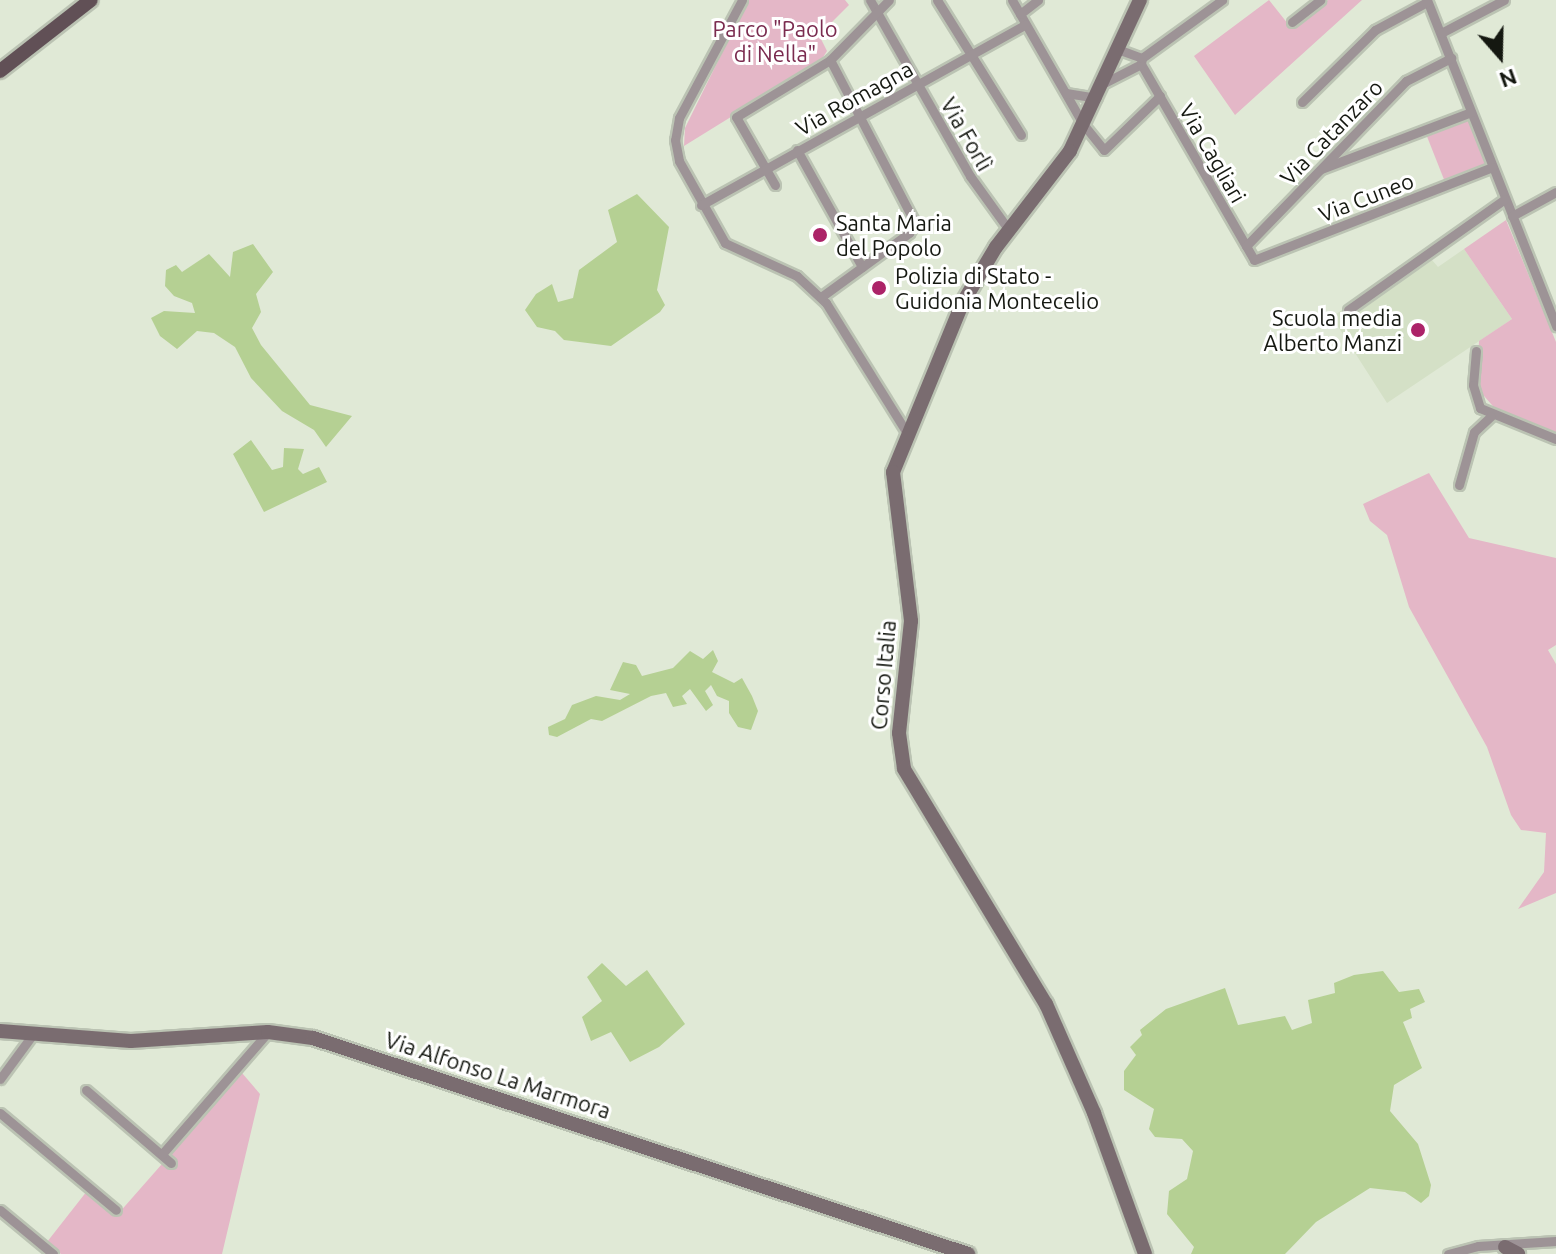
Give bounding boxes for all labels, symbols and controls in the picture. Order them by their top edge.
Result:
park label: Parco "Paolo di Nella" [712,15,838,66]
north arrow [1460,16,1540,96]
street label: Via Romagna [791,55,917,141]
text: N [1496,64,1520,94]
street label: Via Catanzaro [1274,74,1388,190]
street label: Via Forlì [936,93,998,175]
street label: Via Cagliari [1174,99,1252,207]
street label: Via Cuneo [1315,167,1417,227]
place label: Santa Maria del Popolo [836,209,952,260]
marker: Santa Maria del Popolo [811,226,829,244]
place label: Polizia di Stato - Guidonia Montecelio [895,262,1099,314]
marker: Polizia di Stato - Guidonia Montecelio [870,279,888,297]
place label: Scuola media Alberto Manzi [1264,304,1402,356]
marker: Scuola media Alberto Manzi [1409,321,1427,339]
street label: Corso Italia [865,619,901,731]
street label: Via Alfonso La Marmora [382,1026,614,1124]

